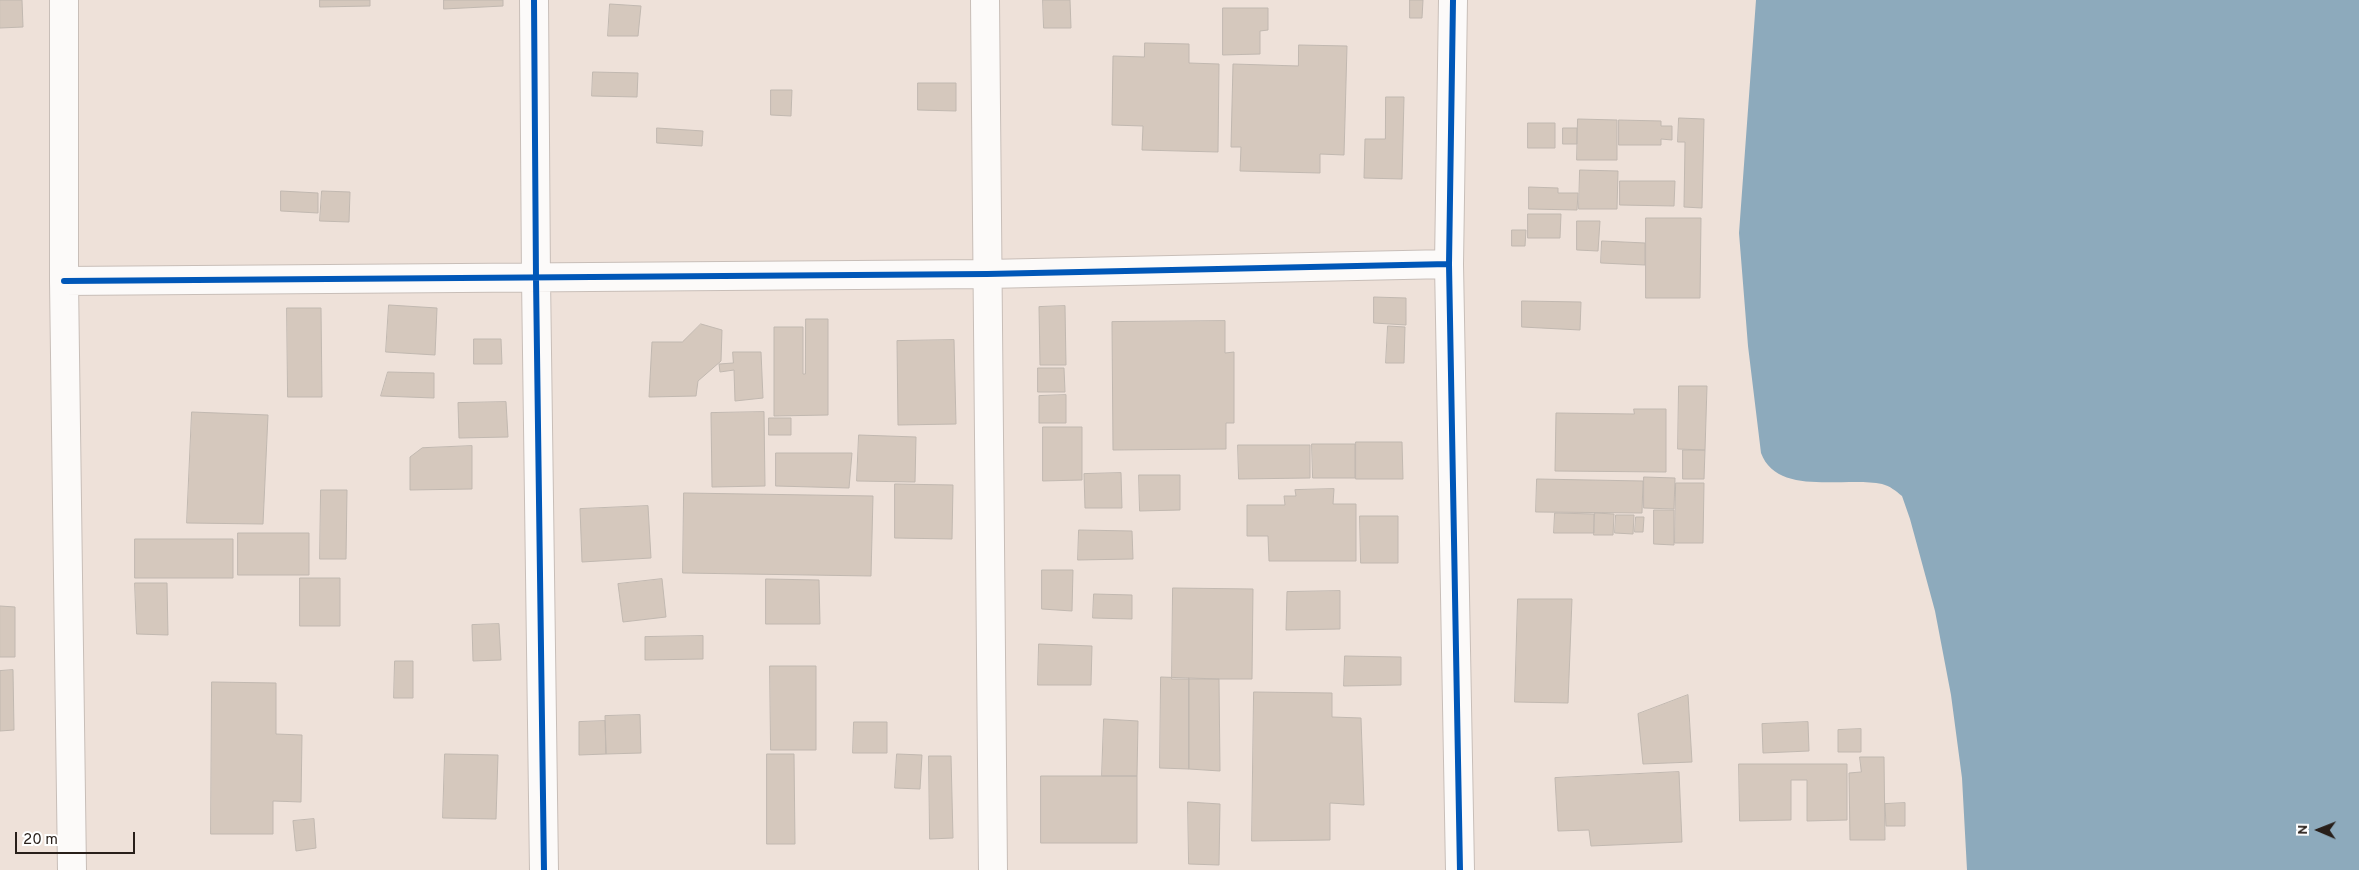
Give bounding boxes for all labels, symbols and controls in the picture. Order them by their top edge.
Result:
north arrow [2294,805,2344,855]
scale bar [18,822,138,854]
text: N [2295,825,2312,835]
text: 20 m [23,831,58,850]

